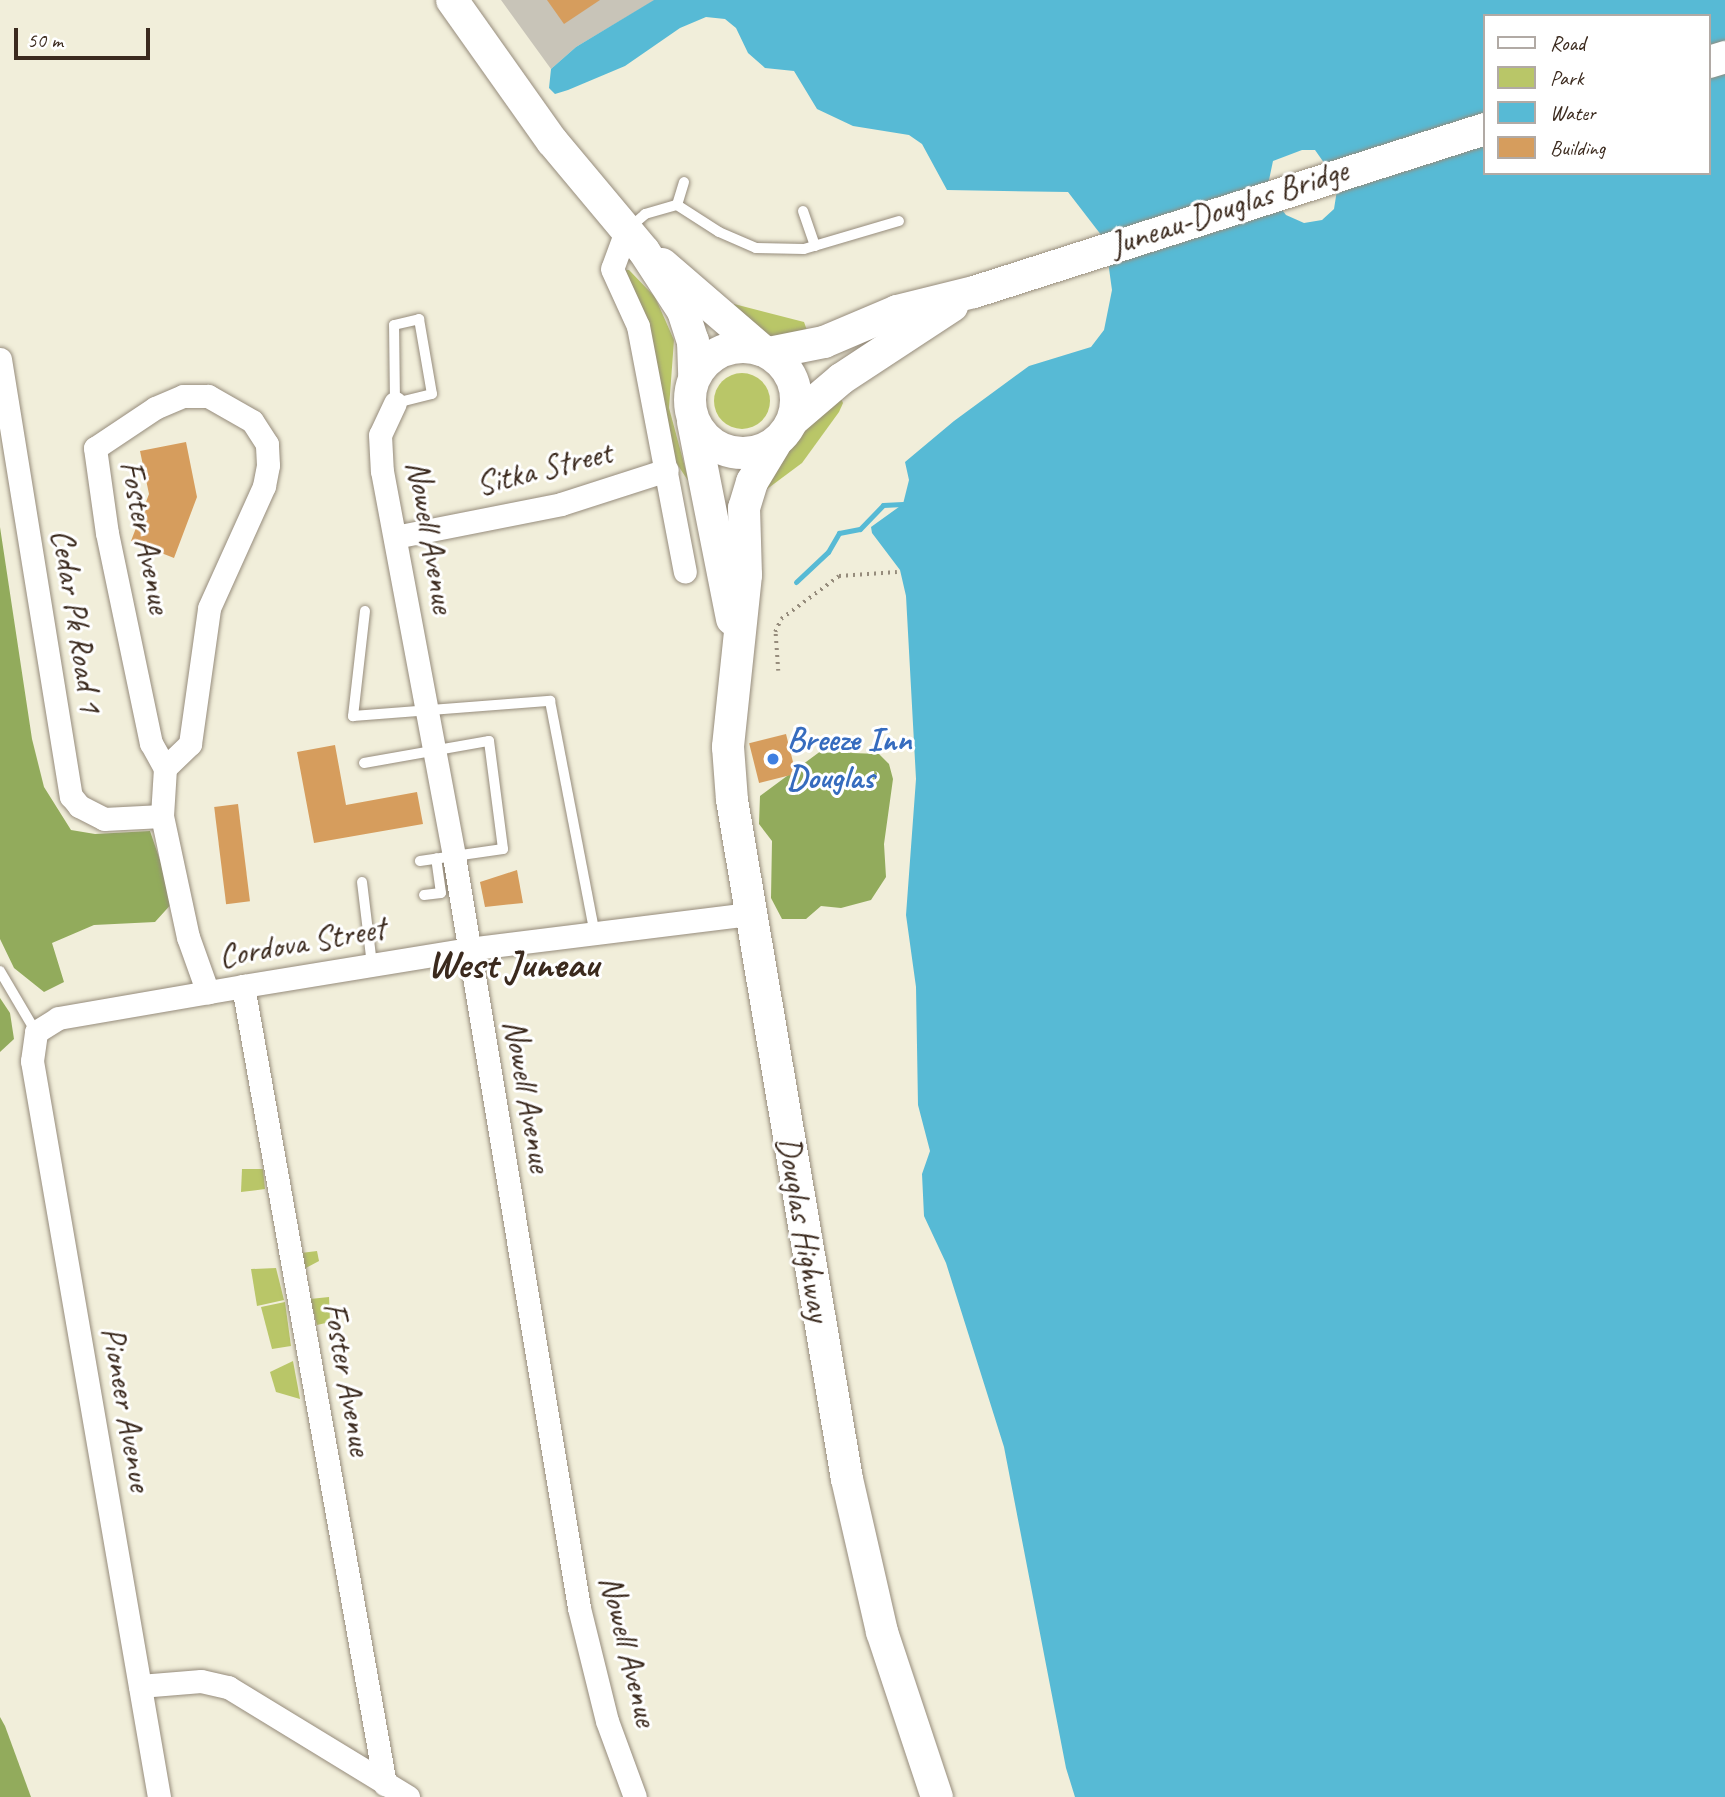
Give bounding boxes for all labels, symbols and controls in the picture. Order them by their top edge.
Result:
scale bar [18,14,154,58]
legend [1484,14,1711,175]
text: 50 m [27,27,63,53]
text: Road [1550,30,1585,56]
text: Park [1550,65,1583,91]
text: Water [1550,100,1596,126]
text: Building [1550,135,1605,161]
street label: Juneau-Douglas Bridge [1105,151,1353,265]
street label: Sitka Street [472,433,616,505]
street label: Foster Avenue [111,457,179,617]
street label: Nowell Avenue [397,458,463,616]
street label: Cedar Pk Road 1 [42,526,110,716]
place label: Breeze Inn Douglas [787,720,911,798]
marker: Breeze Inn Douglas [765,751,781,767]
street label: Cordova Street [216,909,388,977]
district label: West Juneau [428,940,598,988]
street label: Nowell Avenue [494,1017,560,1175]
street label: Douglas Highway [767,1134,839,1324]
street label: Foster Avenue [314,1299,380,1459]
street label: Pioneer Avenue [92,1324,160,1494]
street label: Nowell Avenue [590,1572,666,1730]

